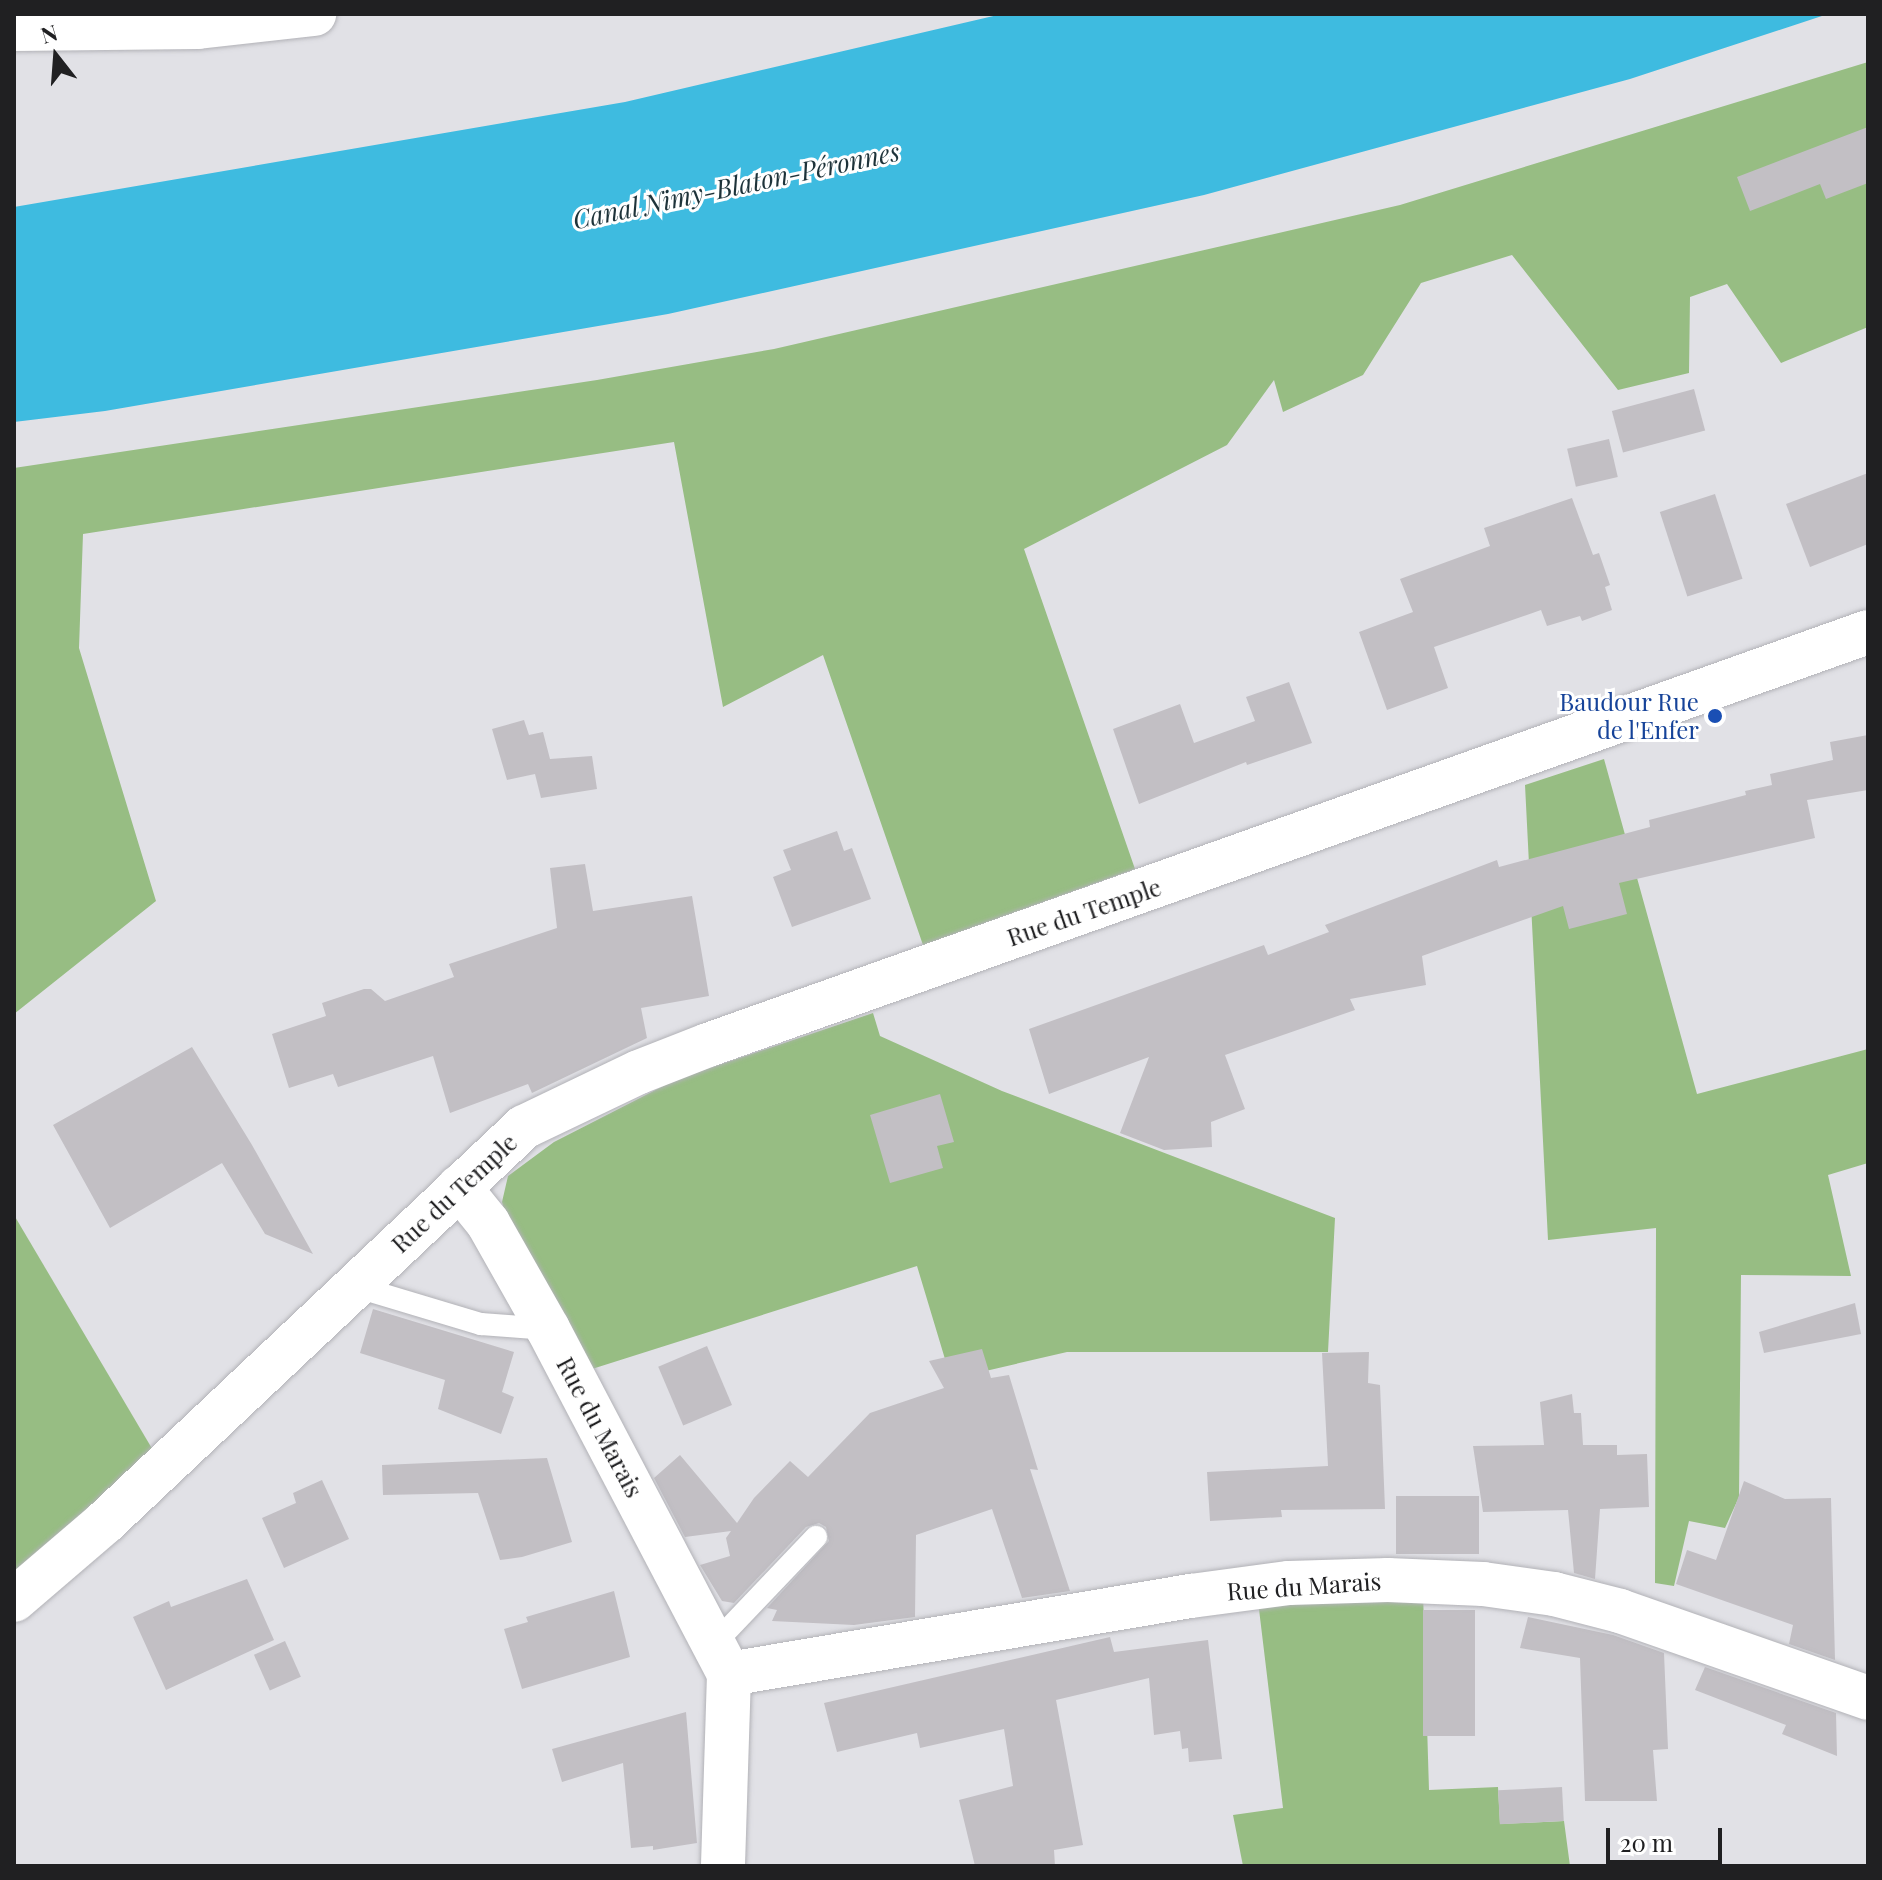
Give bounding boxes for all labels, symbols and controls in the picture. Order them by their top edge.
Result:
north arrow [16,16,96,96]
text: N [37,16,61,50]
water label: Canal Nimy-Blaton-Péronnes [569,135,903,235]
place label: Baudour Rue de l'Enfer [1559,688,1699,744]
marker: Baudour Rue de l'Enfer [1706,707,1724,725]
street label: Rue du Temple [1003,872,1165,952]
street label: Rue du Temple [385,1127,523,1259]
street label: Rue du Marais [551,1352,649,1502]
street label: Rue du Marais [1226,1566,1382,1606]
scale bar [1610,1812,1726,1862]
text: 20 m [1620,1826,1673,1858]

